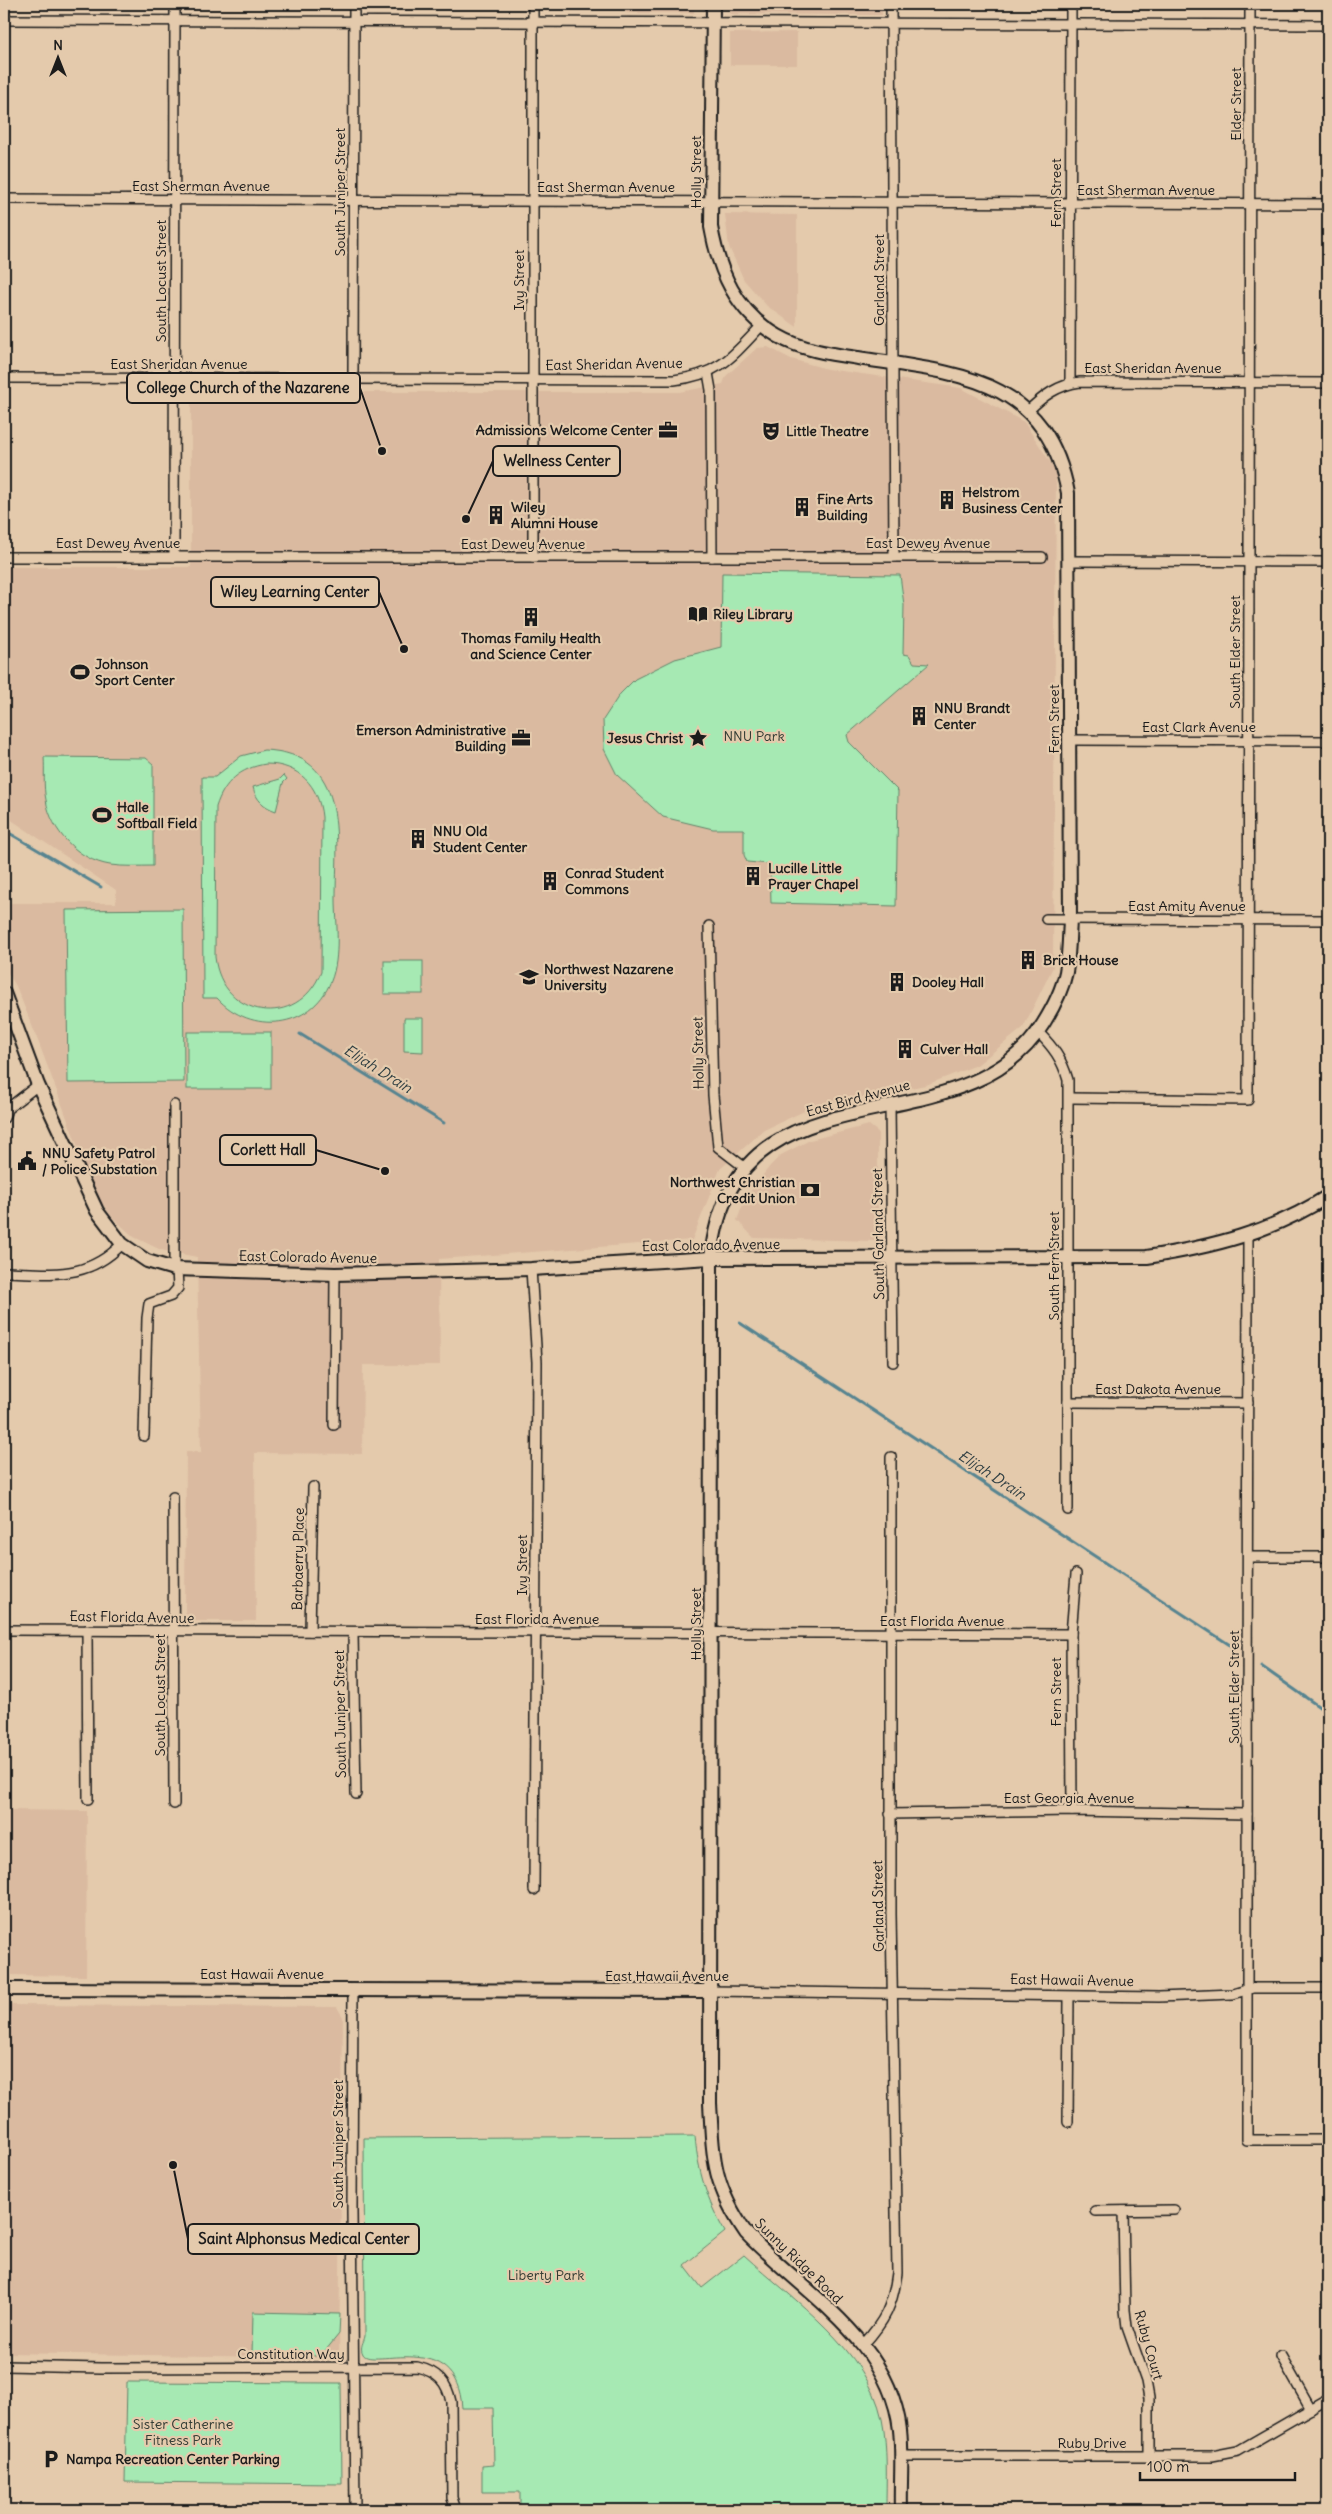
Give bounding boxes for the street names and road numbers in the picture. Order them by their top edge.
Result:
street label: Elder Street [1227,67,1245,141]
street label: South Juniper Street [331,128,349,256]
street label: Holly Street [687,135,705,208]
street label: Fern Street [1047,158,1065,228]
street label: East Sherman Avenue [132,177,270,195]
street label: East Sherman Avenue [537,178,675,196]
street label: East Sherman Avenue [1077,181,1215,199]
street label: South Locust Street [152,220,170,342]
street label: Garland Street [870,234,888,326]
street label: Ivy Street [510,249,528,311]
street label: East Sheridan Avenue [545,354,683,374]
street label: East Sheridan Avenue [110,355,248,373]
street label: East Sheridan Avenue [1084,359,1222,377]
street label: East Dewey Avenue [56,534,180,552]
street label: East Dewey Avenue [866,534,990,552]
street label: East Dewey Avenue [461,535,585,553]
street label: South Elder Street [1226,595,1244,709]
street label: Fern Street [1045,684,1063,754]
street label: East Clark Avenue [1142,718,1256,736]
street label: East Amity Avenue [1128,897,1246,915]
street label: Holly Street [688,1016,708,1090]
street label: East Bird Avenue [804,1075,912,1121]
street label: South Garland Street [868,1168,888,1300]
street label: South Fern Street [1045,1211,1063,1321]
street label: East Colorado Avenue [642,1235,780,1255]
street label: East Colorado Avenue [239,1247,377,1267]
street label: East Dakota Avenue [1095,1380,1221,1398]
street label: Barbaerry Place [288,1508,308,1610]
street label: Ivy Street [513,1534,531,1596]
street label: Holly Street [687,1587,705,1660]
street label: East Florida Avenue [70,1607,194,1627]
street label: East Florida Avenue [475,1610,599,1628]
street label: East Florida Avenue [880,1612,1004,1630]
street label: South Elder Street [1225,1630,1243,1744]
street label: South Locust Street [151,1634,169,1756]
street label: South Juniper Street [330,1649,350,1778]
street label: Fern Street [1047,1657,1065,1727]
street label: East Georgia Avenue [1004,1789,1134,1807]
street label: Garland Street [868,1860,888,1952]
street label: East Hawaii Avenue [200,1965,324,1983]
street label: East Hawaii Avenue [605,1967,729,1985]
street label: East Hawaii Avenue [1010,1970,1134,1990]
street label: South Juniper Street [329,2080,347,2208]
street label: Sunny Ridge Road [751,2215,847,2307]
street label: Ruby Court [1130,2308,1168,2382]
street label: Constitution Way [237,2345,345,2363]
street label: Ruby Drive [1057,2434,1127,2452]

